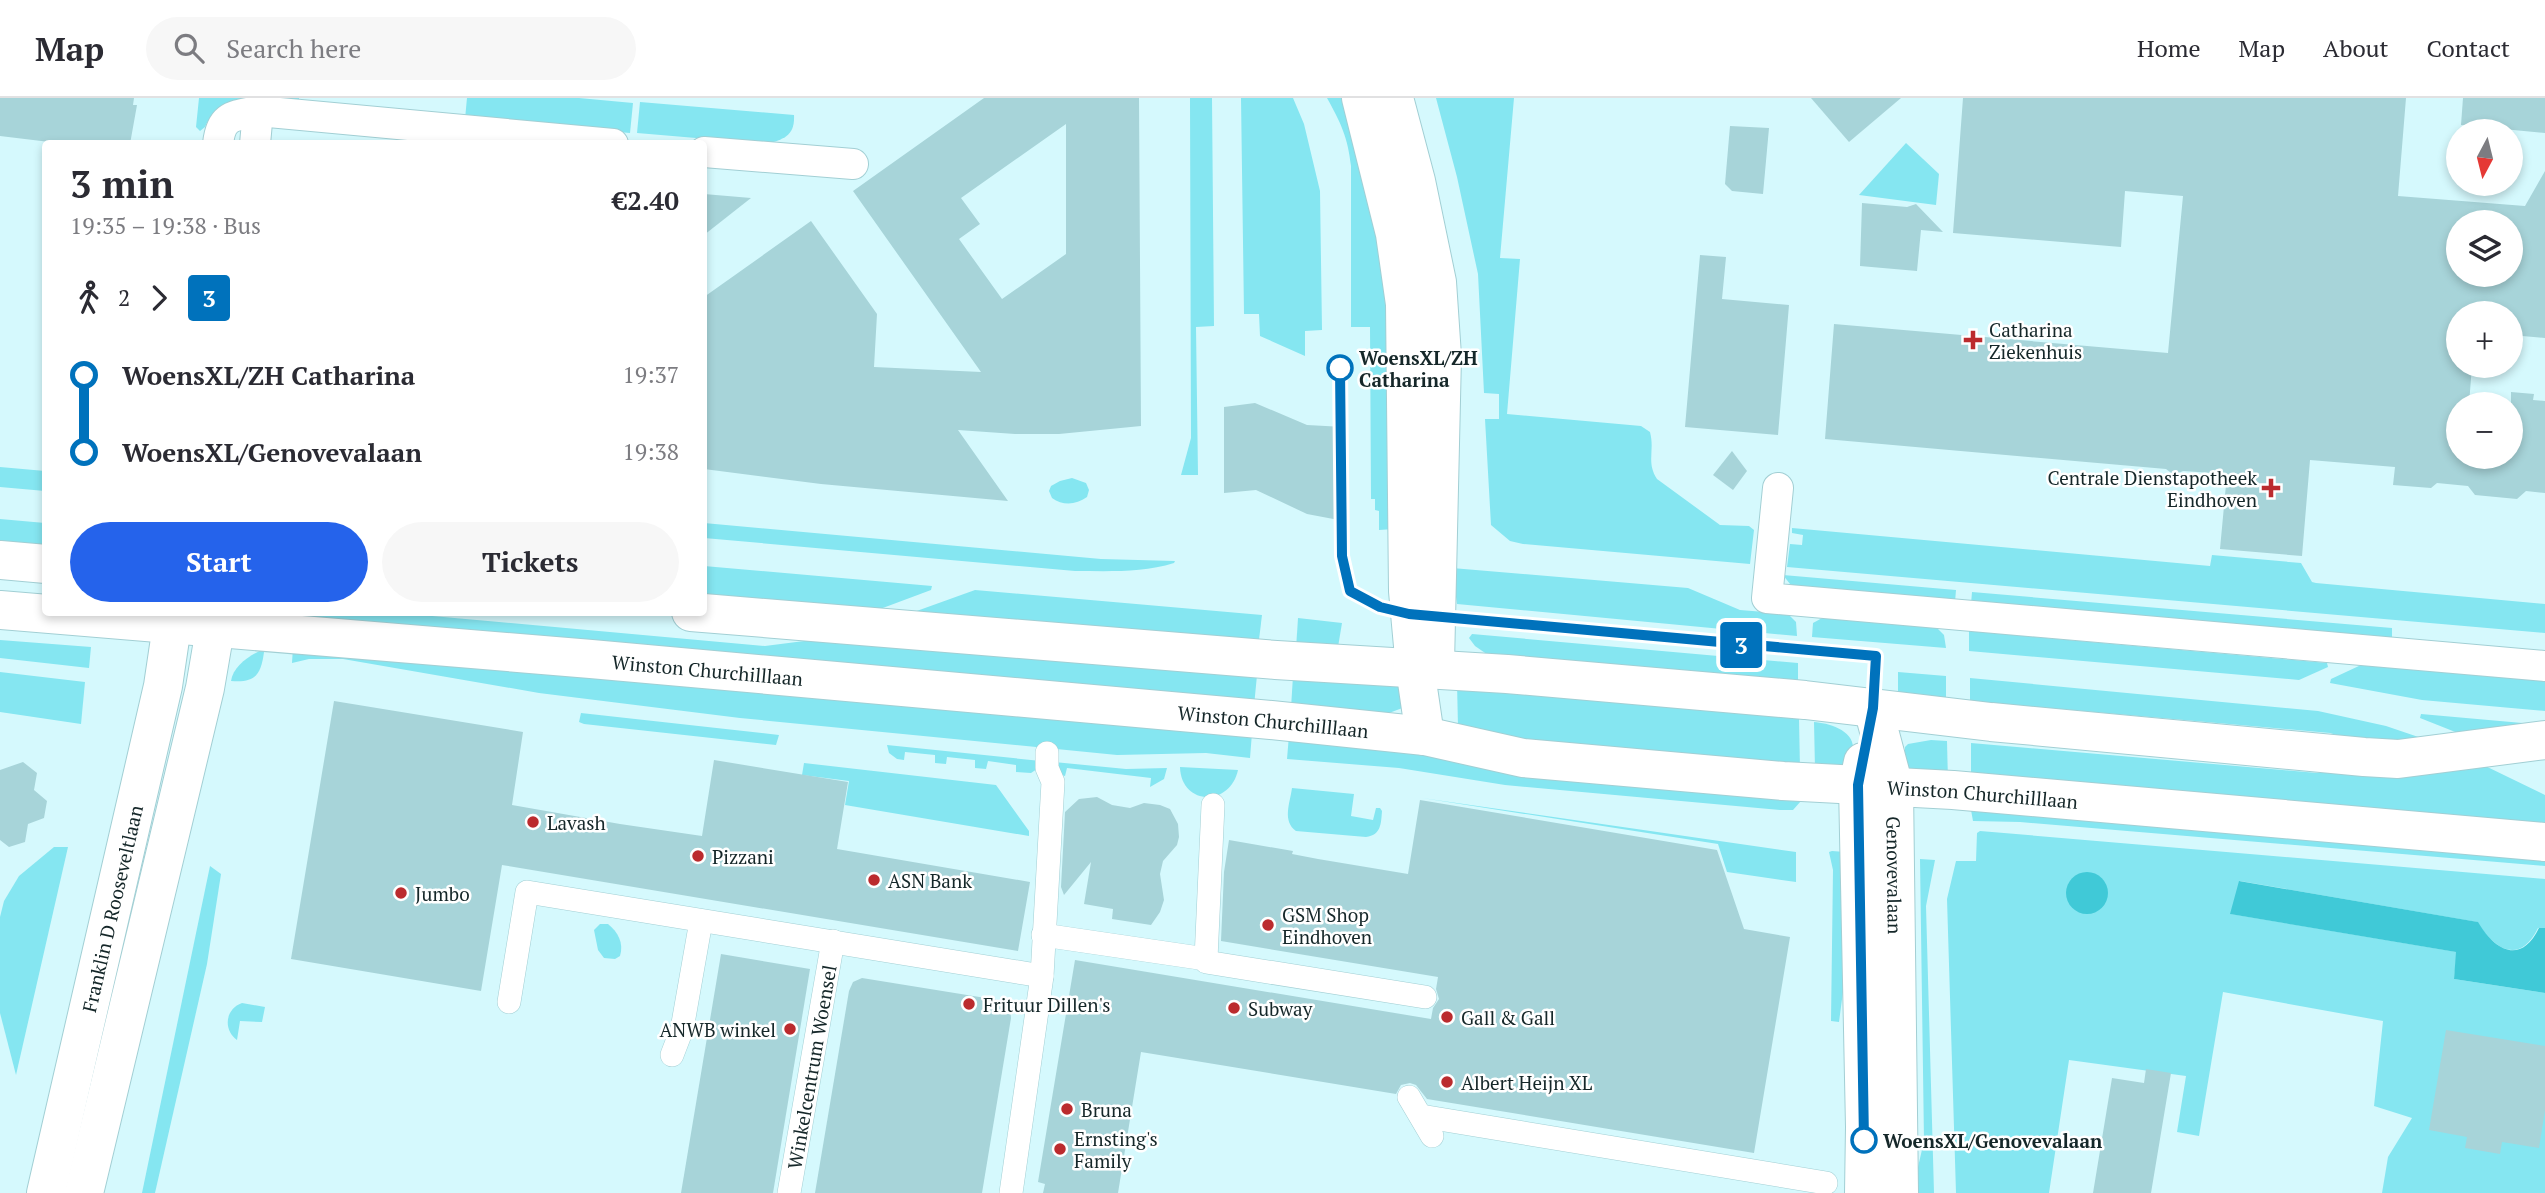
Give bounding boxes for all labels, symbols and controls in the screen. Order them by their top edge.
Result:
search box [146,17,636,80]
text: Map [35,27,104,70]
icon: search [170,29,208,67]
text: Search here [226,31,361,65]
text: Home [2137,32,2201,64]
text: Map [2239,32,2285,64]
text: About [2323,32,2389,64]
text: Contact [2427,32,2510,64]
north arrow [2446,119,2524,196]
map controls [2446,119,2523,469]
text: 3 min [70,159,174,209]
text: €2.40 [613,183,679,217]
text: 19:35 – 19:38 · Bus [70,210,261,241]
button: layers [2446,210,2523,287]
icon: walk [70,279,108,317]
icon: forward [140,279,178,317]
text: 2 [118,282,130,313]
text: 3 [202,282,216,314]
button: + [2446,301,2523,378]
place label: Catharina Ziekenhuis [1989,317,2082,364]
marker: Catharina Ziekenhuis [1963,330,1983,350]
place label: WoensXL/ZH Catharina [1359,345,1478,392]
marker: WoensXL/ZH Catharina [1327,355,1353,381]
text: WoensXL/ZH Catharina [122,358,415,392]
text: 19:37 [622,359,679,390]
button: − [2446,392,2523,469]
text: WoensXL/Genovevalaan [122,435,422,469]
text: 19:38 [622,436,679,467]
place label: Centrale Dienstapotheek Eindhoven [2047,465,2257,512]
marker: Centrale Dienstapotheek Eindhoven [2263,480,2279,496]
button: Start [70,522,368,602]
button: Tickets [382,522,679,602]
line badge: 3 [1718,622,1764,668]
text: 3 [1734,629,1748,661]
street label: Winston Churchilllaan [611,648,804,690]
street label: Winston Churchilllaan [1177,699,1370,743]
street label: Winston Churchilllaan [1886,774,2079,813]
street label: Franklin D Rooseveltlaan [76,802,148,1015]
place label: Lavash [547,810,606,835]
marker: Lavash [525,814,541,830]
street label: Genovevalaan [1882,816,1908,934]
place label: Pizzani [712,844,774,869]
marker: Pizzani [690,848,706,864]
place label: ASN Bank [888,868,972,893]
marker: ASN Bank [866,872,882,888]
place label: Jumbo [415,881,470,906]
marker: Jumbo [393,885,409,901]
place label: GSM Shop Eindhoven [1282,902,1372,949]
marker: GSM Shop Eindhoven [1260,917,1276,933]
street label: Winkelcentrum Woensel [781,963,841,1171]
place label: Frituur Dillen's [983,992,1110,1017]
marker: Frituur Dillen's [961,996,977,1012]
place label: Subway [1248,996,1313,1021]
marker: Subway [1226,1000,1242,1016]
place label: Gall & Gall [1461,1005,1555,1030]
marker: Gall & Gall [1439,1009,1455,1025]
place label: ANWB winkel [659,1017,776,1042]
marker: ANWB winkel [782,1021,798,1037]
place label: Albert Heijn XL [1461,1070,1593,1095]
marker: Albert Heijn XL [1439,1074,1455,1090]
place label: Bruna [1081,1097,1132,1122]
marker: Bruna [1059,1101,1075,1117]
place label: Ernsting's Family [1074,1126,1158,1173]
marker: WoensXL/Genovevalaan [1851,1127,1877,1153]
place label: WoensXL/Genovevalaan [1883,1128,2103,1153]
marker: Ernsting's Family [1052,1141,1068,1157]

